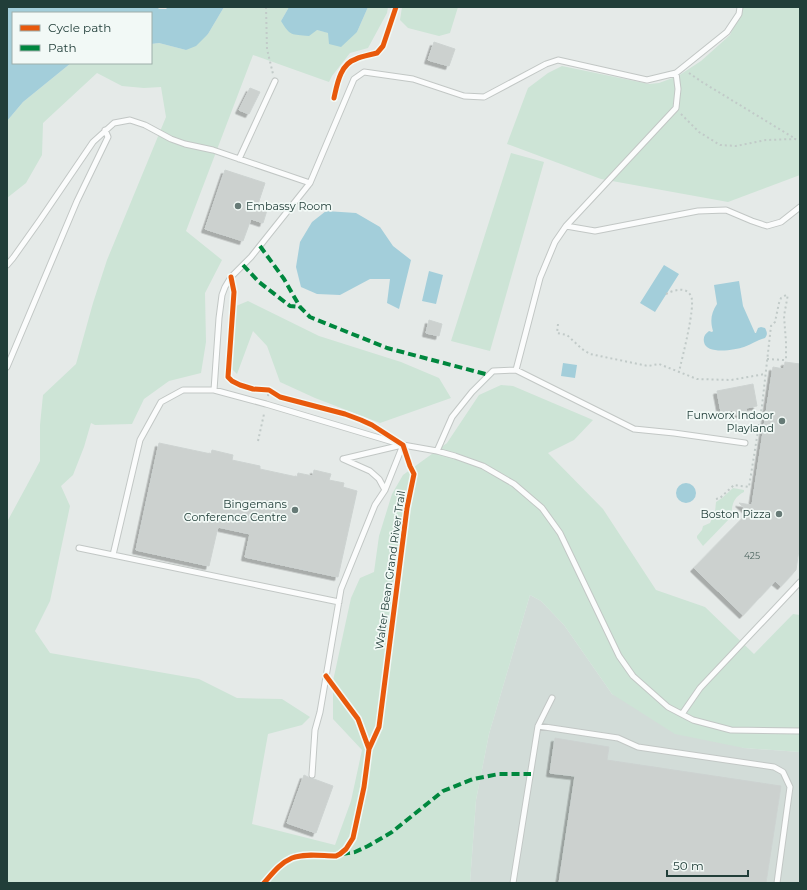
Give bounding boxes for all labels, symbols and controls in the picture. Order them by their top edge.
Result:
legend [12,12,152,64]
text: Cycle path [48,20,111,35]
text: Path [48,40,77,55]
place label: Embassy Room [246,199,332,213]
marker: Embassy Room [233,201,243,211]
place label: Funworx Indoor Playland [687,408,774,435]
marker: Funworx Indoor Playland [777,416,787,426]
street label: Walter Bean Grand River Trail [372,489,408,651]
place label: Bingemans Conference Centre [184,497,288,524]
marker: Bingemans Conference Centre [290,505,300,515]
place label: Boston Pizza [700,507,771,521]
marker: Boston Pizza [774,509,784,519]
house number: 425 [744,550,760,561]
scale bar [667,852,748,878]
text: 50 m [673,858,704,873]

